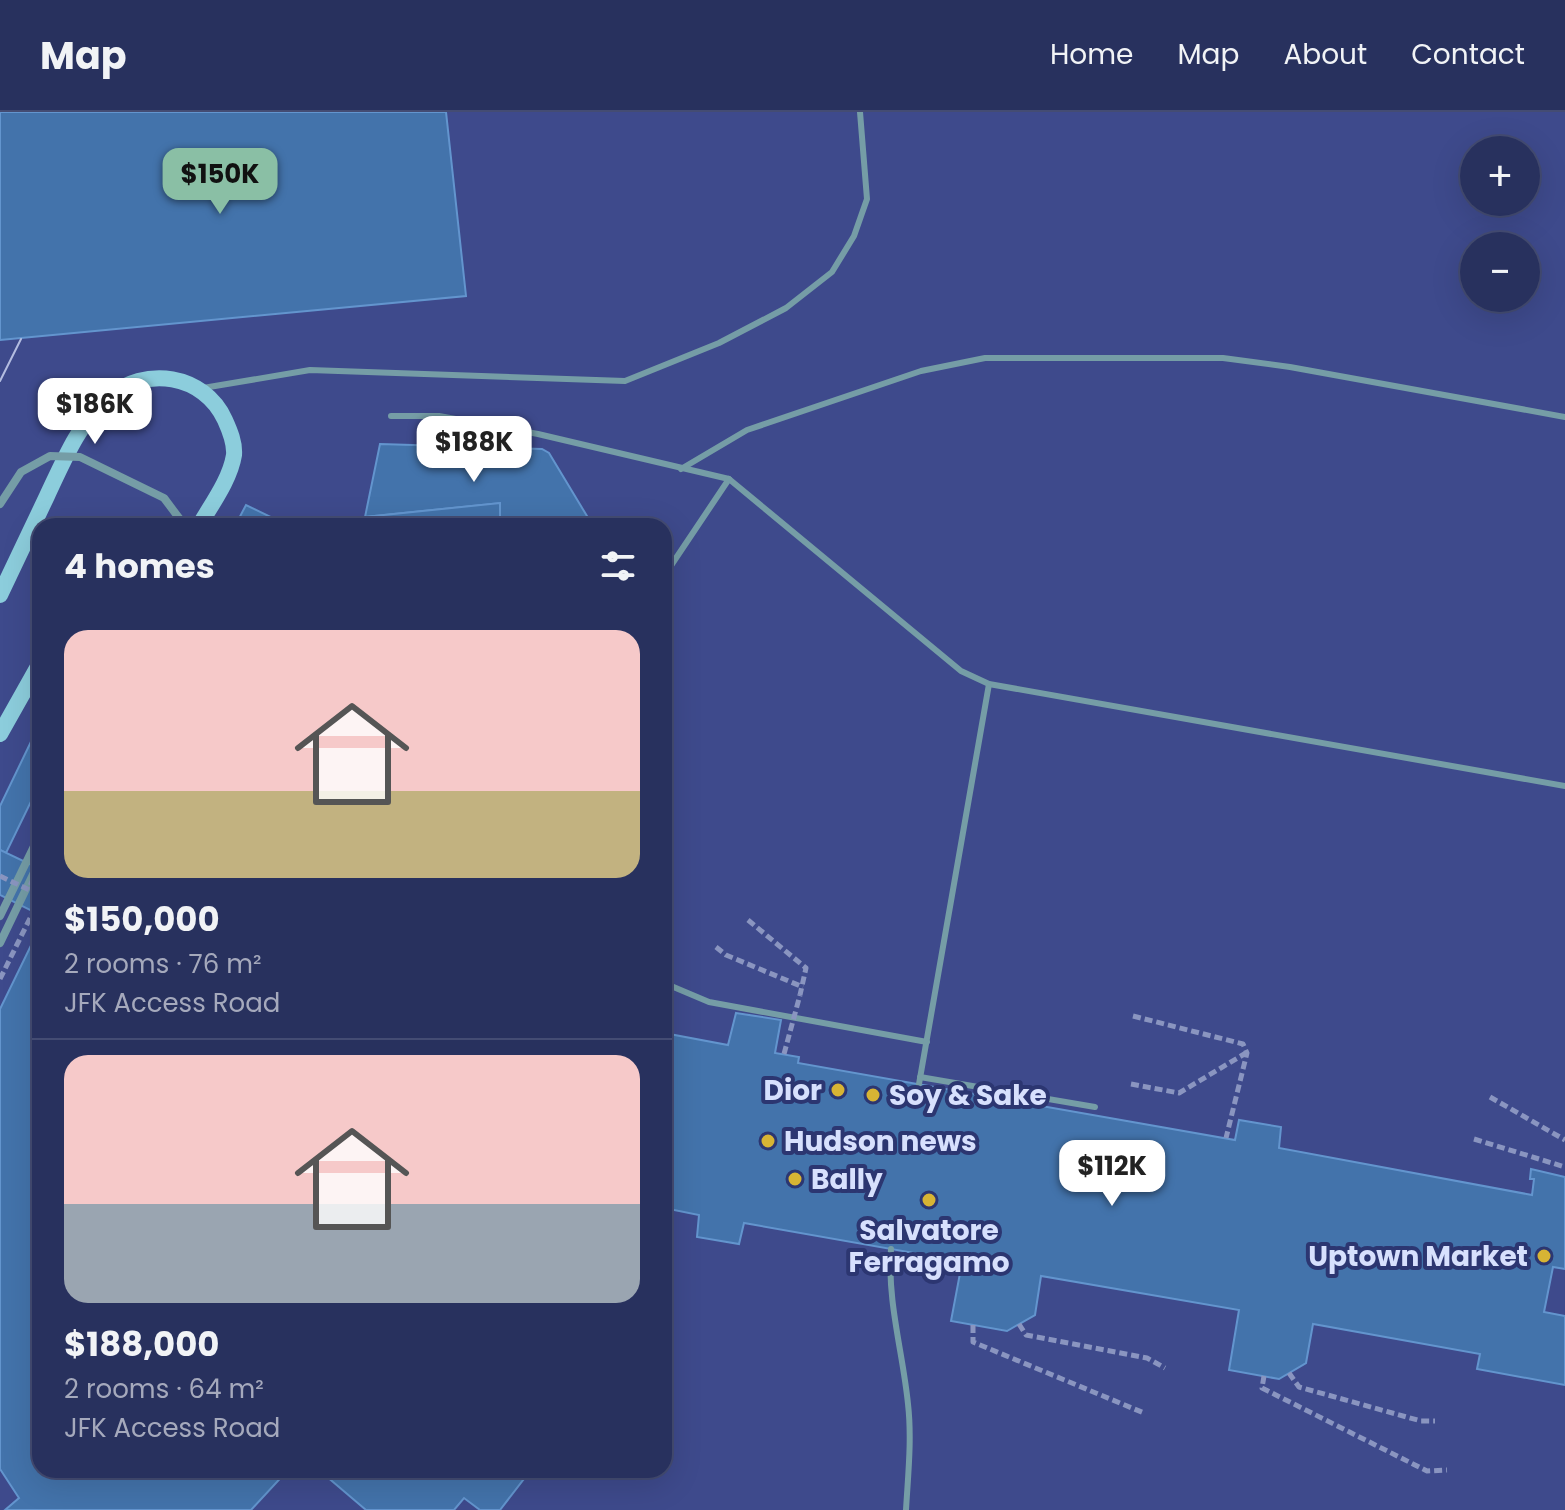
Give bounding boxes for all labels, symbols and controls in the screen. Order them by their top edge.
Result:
text: Map [40,29,127,82]
text: Home [1050,35,1133,74]
text: Map [1177,35,1239,74]
text: About [1283,35,1367,74]
text: Contact [1411,35,1525,74]
map controls [1460,136,1540,312]
button: + [1460,136,1540,216]
pin: $150K [164,148,276,216]
text: $150K [181,156,259,192]
button: − [1460,232,1540,312]
pin: $186K [39,378,151,446]
text: $186K [56,386,134,422]
pin: $188K [418,416,530,484]
text: $188K [435,424,513,460]
text: 4 homes [64,542,215,590]
icon: filters [596,544,640,588]
icon: home [280,682,424,826]
text: $150,000 [64,895,220,943]
text: 2 rooms · 76 m² [64,946,262,982]
text: JFK Access Road [64,985,280,1021]
place label: Dior [764,1071,822,1110]
place label: Soy & Sake [889,1076,1047,1115]
marker: Dior [829,1081,847,1099]
marker: Soy & Sake [864,1086,882,1104]
icon: home [280,1107,424,1251]
place label: Hudson news [784,1122,977,1161]
marker: Hudson news [759,1132,777,1150]
pin: $112K [1056,1140,1168,1208]
text: $112K [1077,1148,1147,1184]
place label: Bally [811,1160,883,1199]
marker: Bally [786,1170,804,1188]
marker: Salvatore Ferragamo [920,1191,938,1209]
place label: Salvatore Ferragamo [848,1211,1010,1282]
place label: Uptown Market [1308,1237,1528,1276]
marker: Uptown Market [1535,1247,1553,1265]
text: $188,000 [64,1320,219,1368]
text: 2 rooms · 64 m² [64,1371,264,1407]
text: JFK Access Road [64,1410,280,1446]

